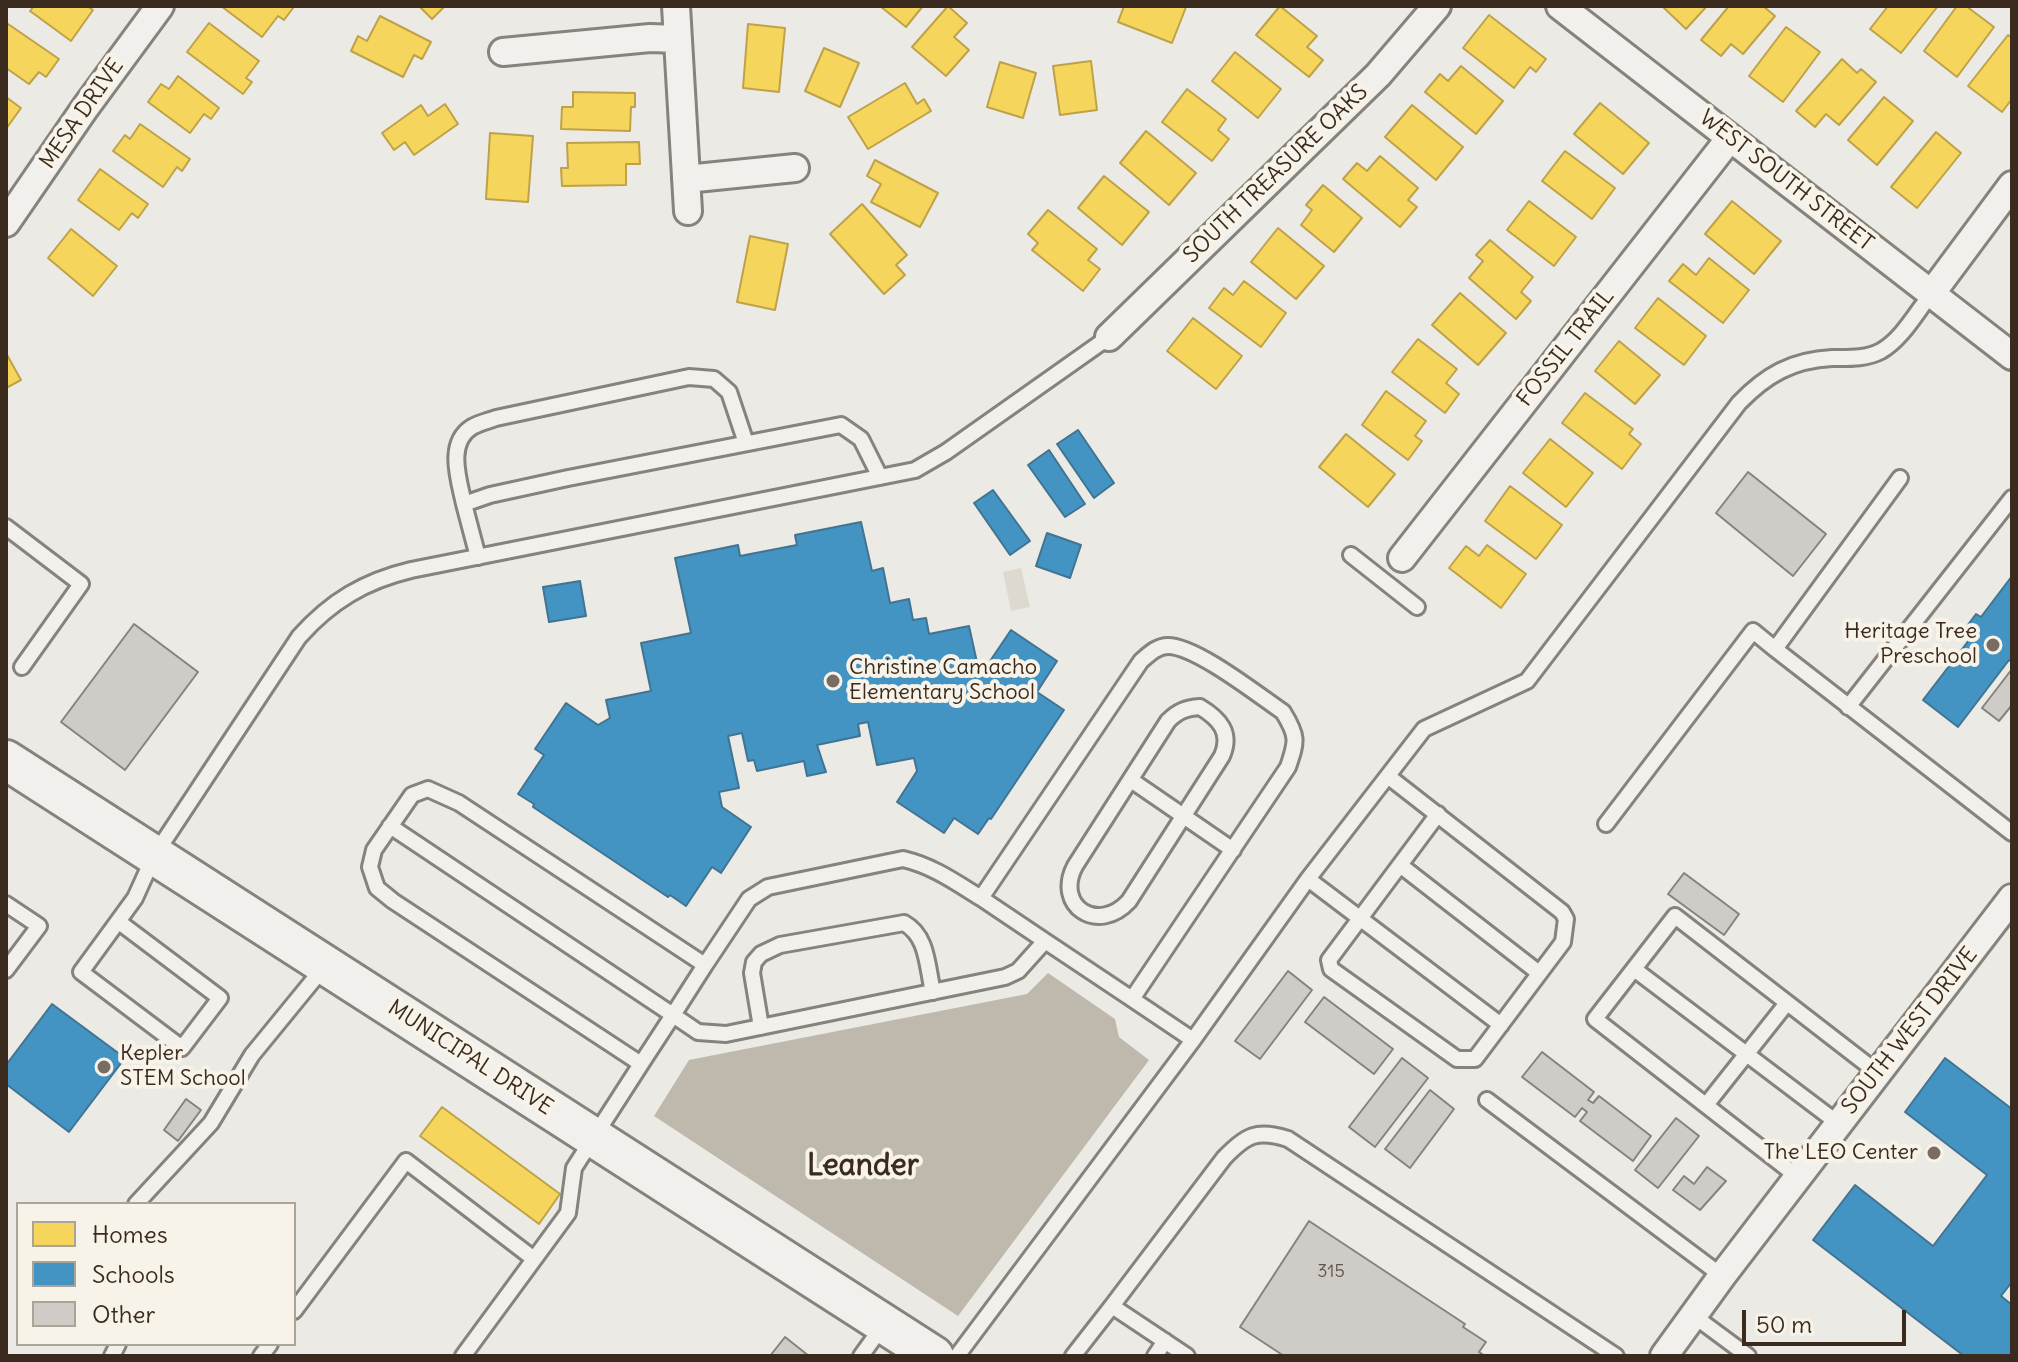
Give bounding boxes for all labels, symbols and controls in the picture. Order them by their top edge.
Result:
street label: MESA DRIVE [34,54,130,174]
street label: SOUTH TREASURE OAKS [1178,79,1374,269]
street label: WEST SOUTH STREET [1694,105,1878,257]
street label: FOSSIL TRAIL [1512,284,1620,412]
place label: Heritage Tree Preschool [1844,619,1977,670]
marker: Heritage Tree Preschool [1984,636,2002,654]
place label: Christine Camacho Elementary School [849,655,1037,706]
marker: Christine Camacho Elementary School [824,672,842,690]
street label: SOUTH WEST DRIVE [1837,942,1983,1120]
street label: MUNICIPAL DRIVE [383,995,557,1121]
place label: Kepler STEM School [120,1041,246,1092]
marker: Kepler STEM School [95,1058,113,1076]
place label: The LEO Center [1764,1140,1918,1166]
marker: The LEO Center [1925,1144,1943,1162]
district label: Leander [807,1148,919,1184]
legend [16,1202,296,1346]
text: Homes [92,1219,168,1249]
text: Schools [92,1259,175,1289]
house number: 315 [1317,1261,1345,1283]
scale bar [1746,1294,1910,1344]
text: Other [92,1299,155,1329]
text: 50 m [1756,1309,1812,1339]

